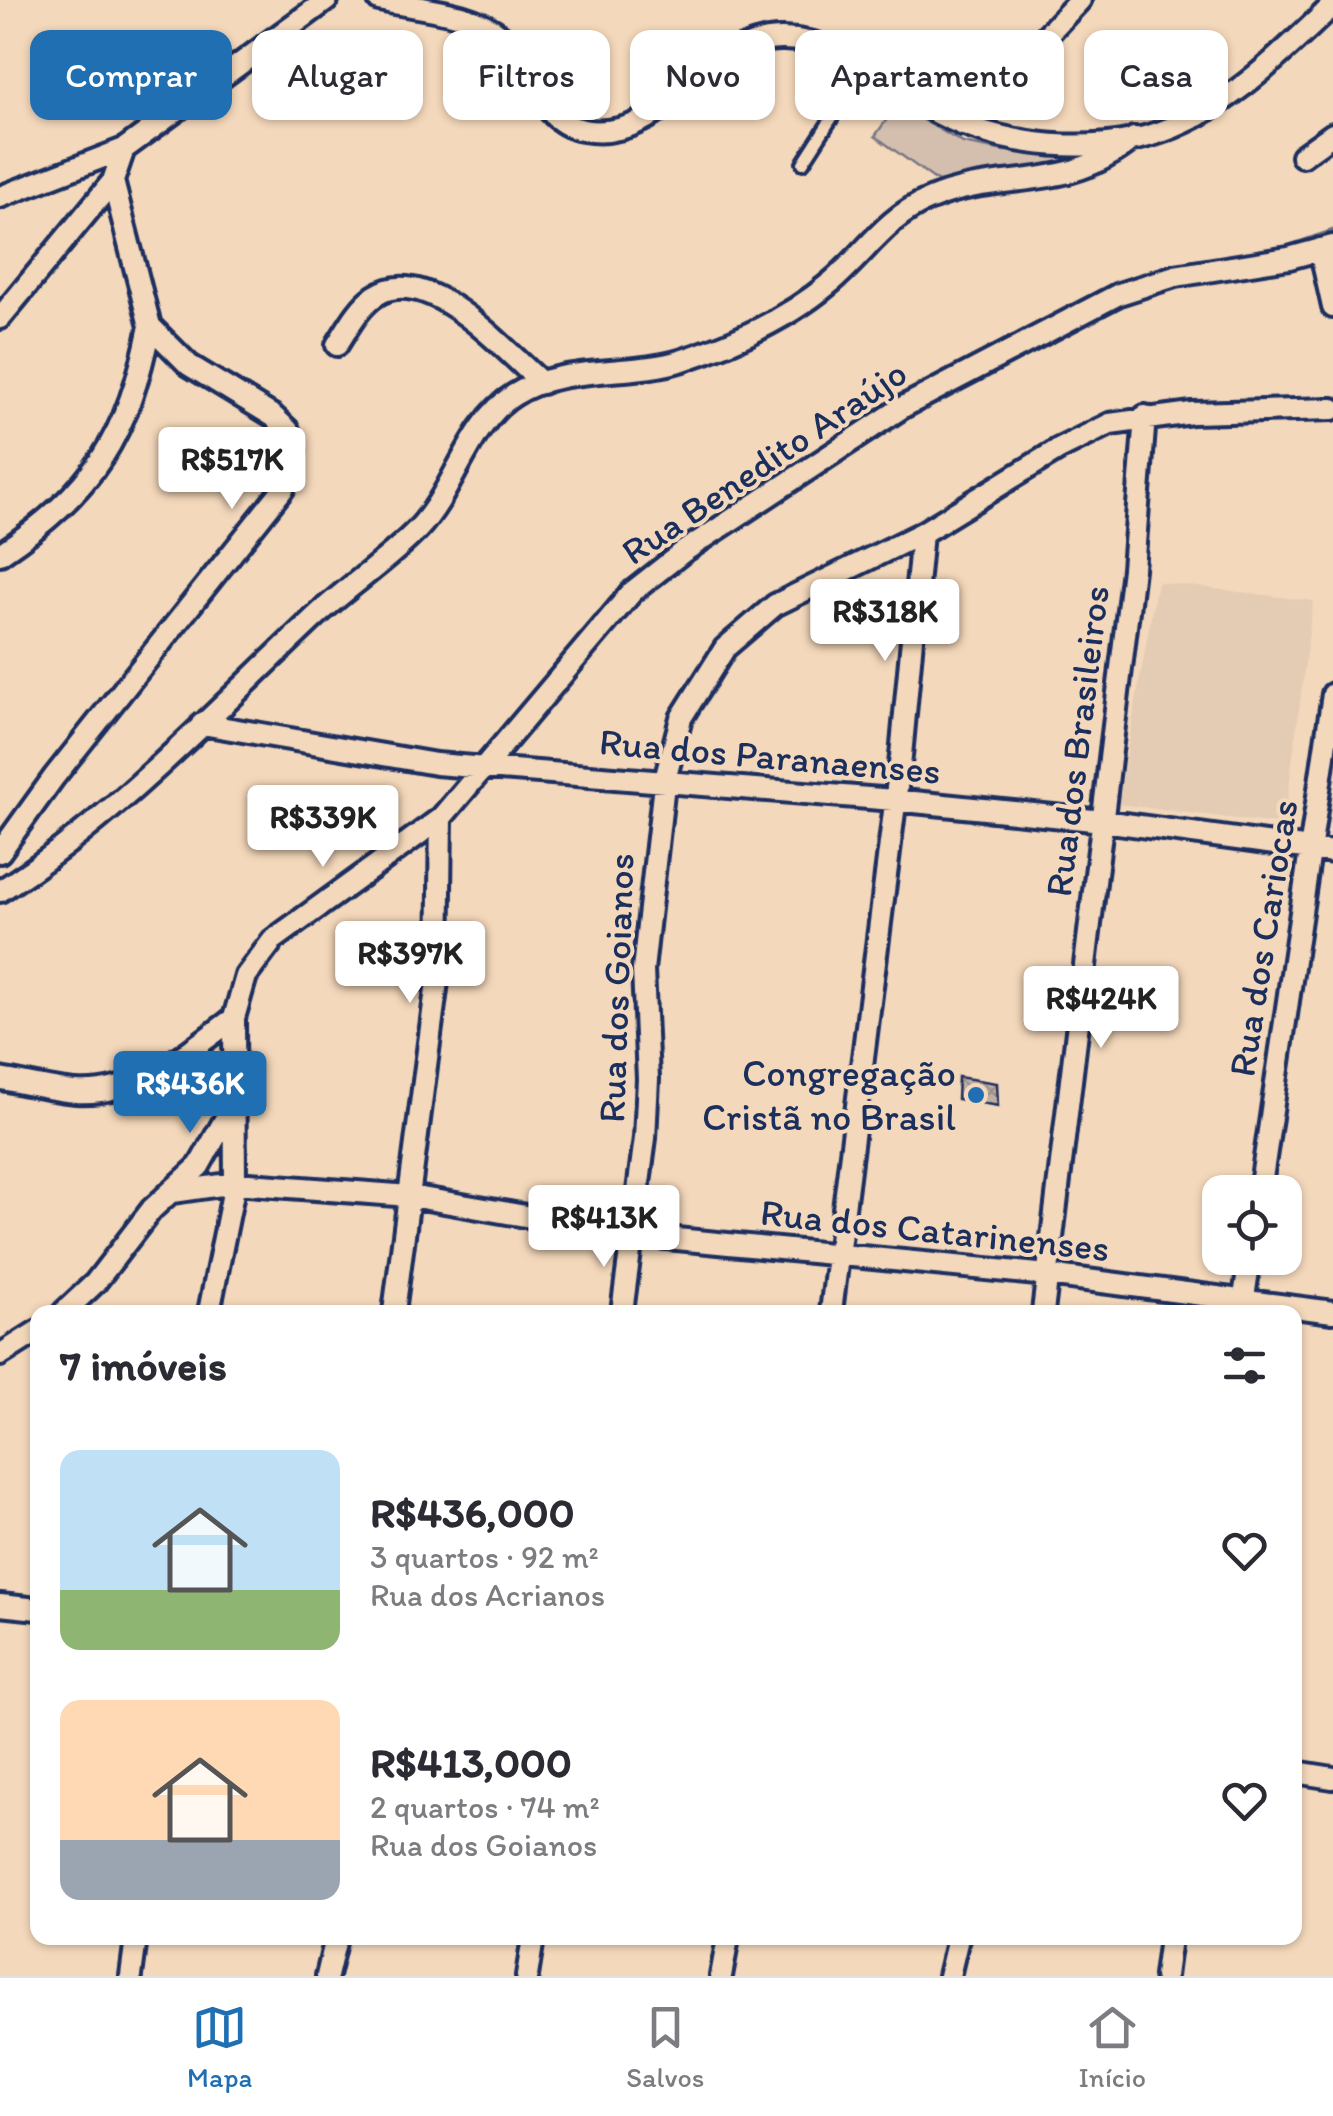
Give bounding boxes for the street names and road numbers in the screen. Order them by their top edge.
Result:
street label: Rua Benedito Araújo [613,349,915,575]
street label: Rua dos Brasileiros [1035,583,1119,899]
street label: Rua dos Paranaenses [597,718,943,794]
street label: Rua dos Cariocas [1218,796,1308,1080]
street label: Rua dos Goianos [588,852,644,1124]
street label: Rua dos Catarinenses [758,1189,1112,1271]

